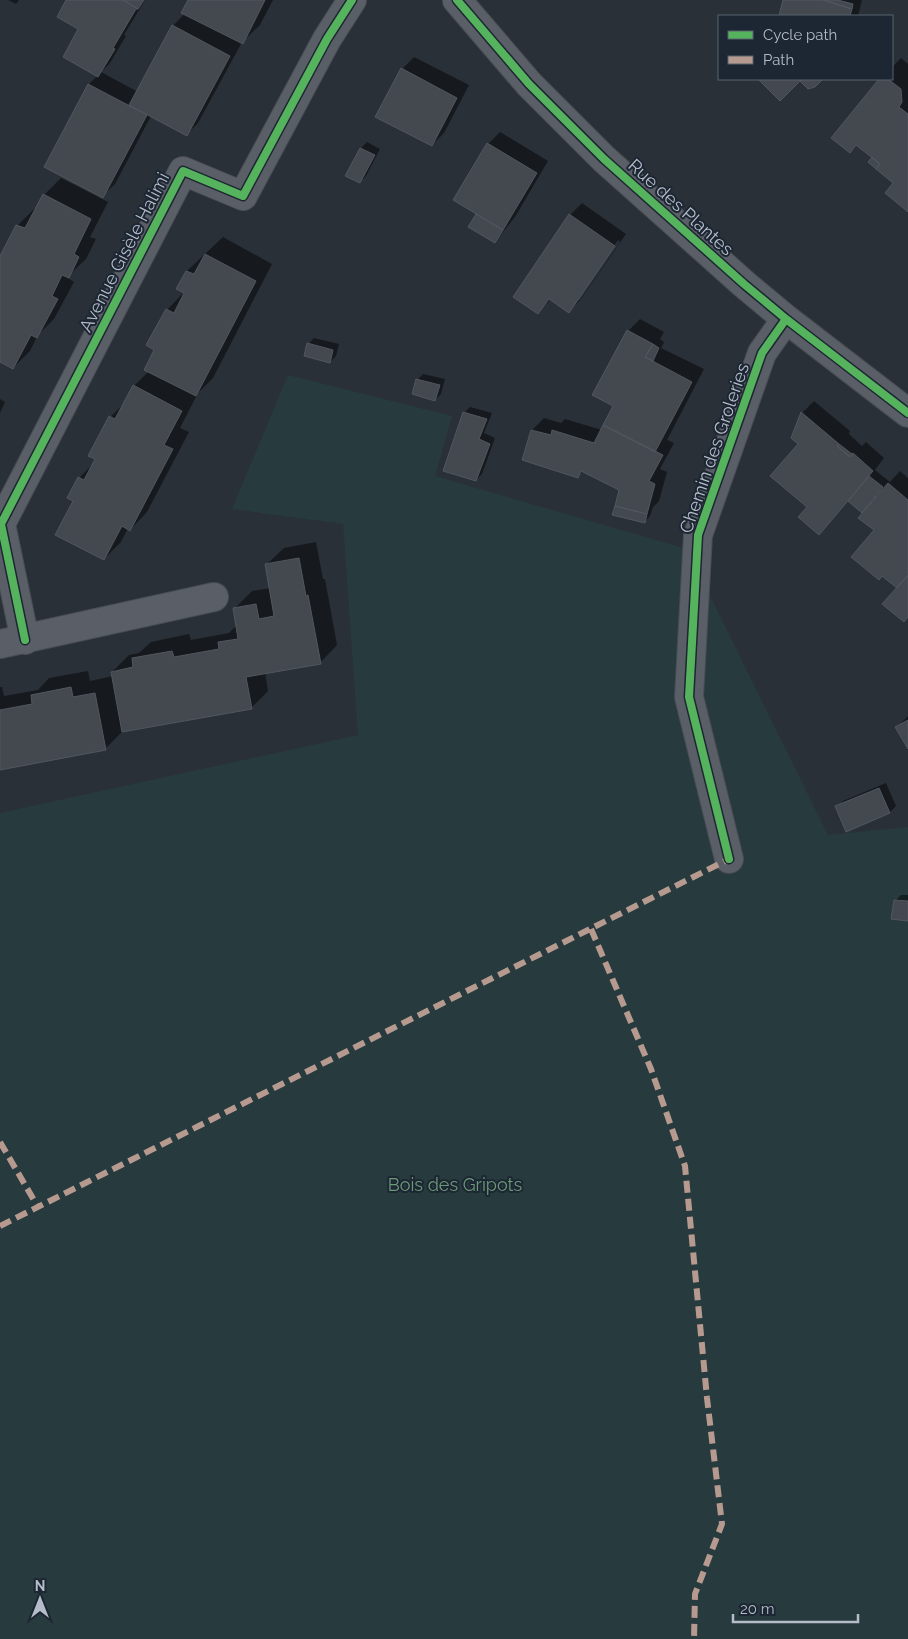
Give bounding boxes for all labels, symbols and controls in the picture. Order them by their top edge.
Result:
legend [718,15,893,80]
text: Cycle path [763,26,837,44]
text: Path [763,51,794,69]
street label: Rue des Plantes [624,154,738,260]
street label: Avenue Gisèle Halimi [75,169,173,335]
street label: Chemin des Groleries [675,360,753,536]
park label: Bois des Gripots [388,1174,523,1195]
north arrow [15,1574,65,1624]
text: N [35,1578,45,1594]
scale bar [733,1592,858,1624]
text: 20 m [740,1600,775,1618]

